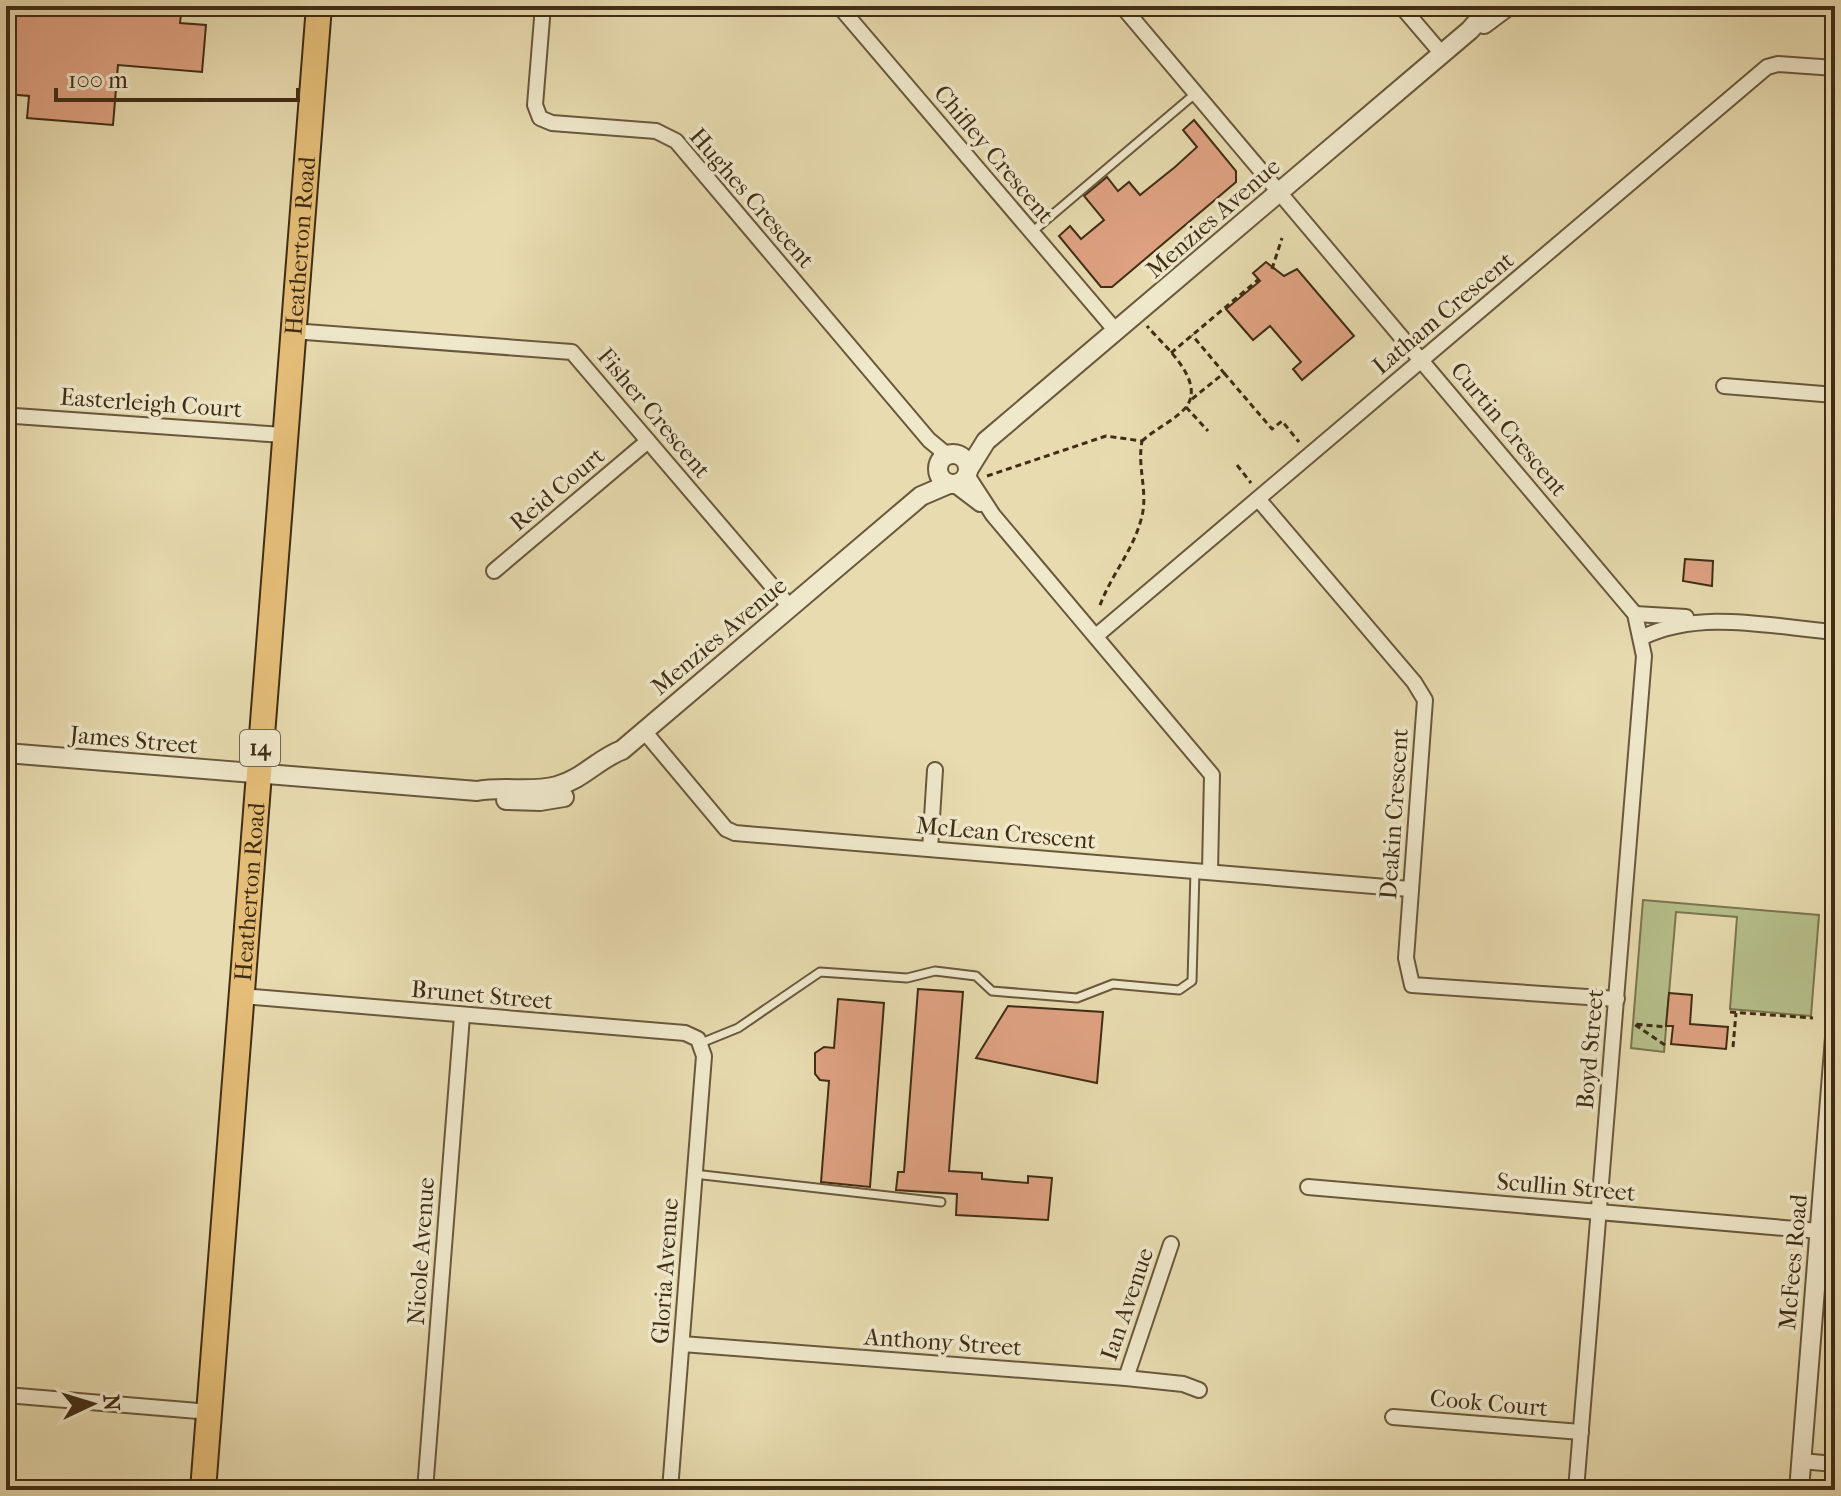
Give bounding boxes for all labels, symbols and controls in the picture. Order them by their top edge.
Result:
scale bar [56,52,298,102]
text: 100 m [68,66,128,94]
street label: Chifley Crescent [928,79,1060,229]
street label: Hughes Crescent [684,122,821,274]
street label: Menzies Avenue [1140,152,1286,284]
street label: Heatherton Road [279,155,321,336]
street label: Latham Crescent [1367,246,1520,380]
street label: Fisher Crescent [592,342,717,484]
street label: Curtin Crescent [1445,356,1574,502]
street label: Easterleigh Court [59,383,243,423]
street label: Reid Court [504,441,610,537]
street label: Menzies Avenue [646,571,793,701]
street label: James Street [67,720,200,760]
street label: Deakin Crescent [1374,727,1414,901]
road number: 14 [240,730,280,766]
street label: Heatherton Road [229,801,271,982]
street label: McLean Crescent [915,811,1098,855]
street label: Brunet Street [410,975,554,1015]
street label: Boyd Street [1571,987,1609,1110]
street label: Scullin Street [1495,1167,1637,1207]
street label: Nicole Avenue [402,1176,440,1326]
street label: McFees Road [1773,1192,1813,1331]
street label: Gloria Avenue [646,1197,684,1345]
street label: Ian Avenue [1095,1244,1159,1364]
street label: Anthony Street [862,1322,1023,1361]
north arrow [52,1364,132,1444]
street label: Cook Court [1429,1384,1550,1422]
text: N [97,1393,125,1412]

